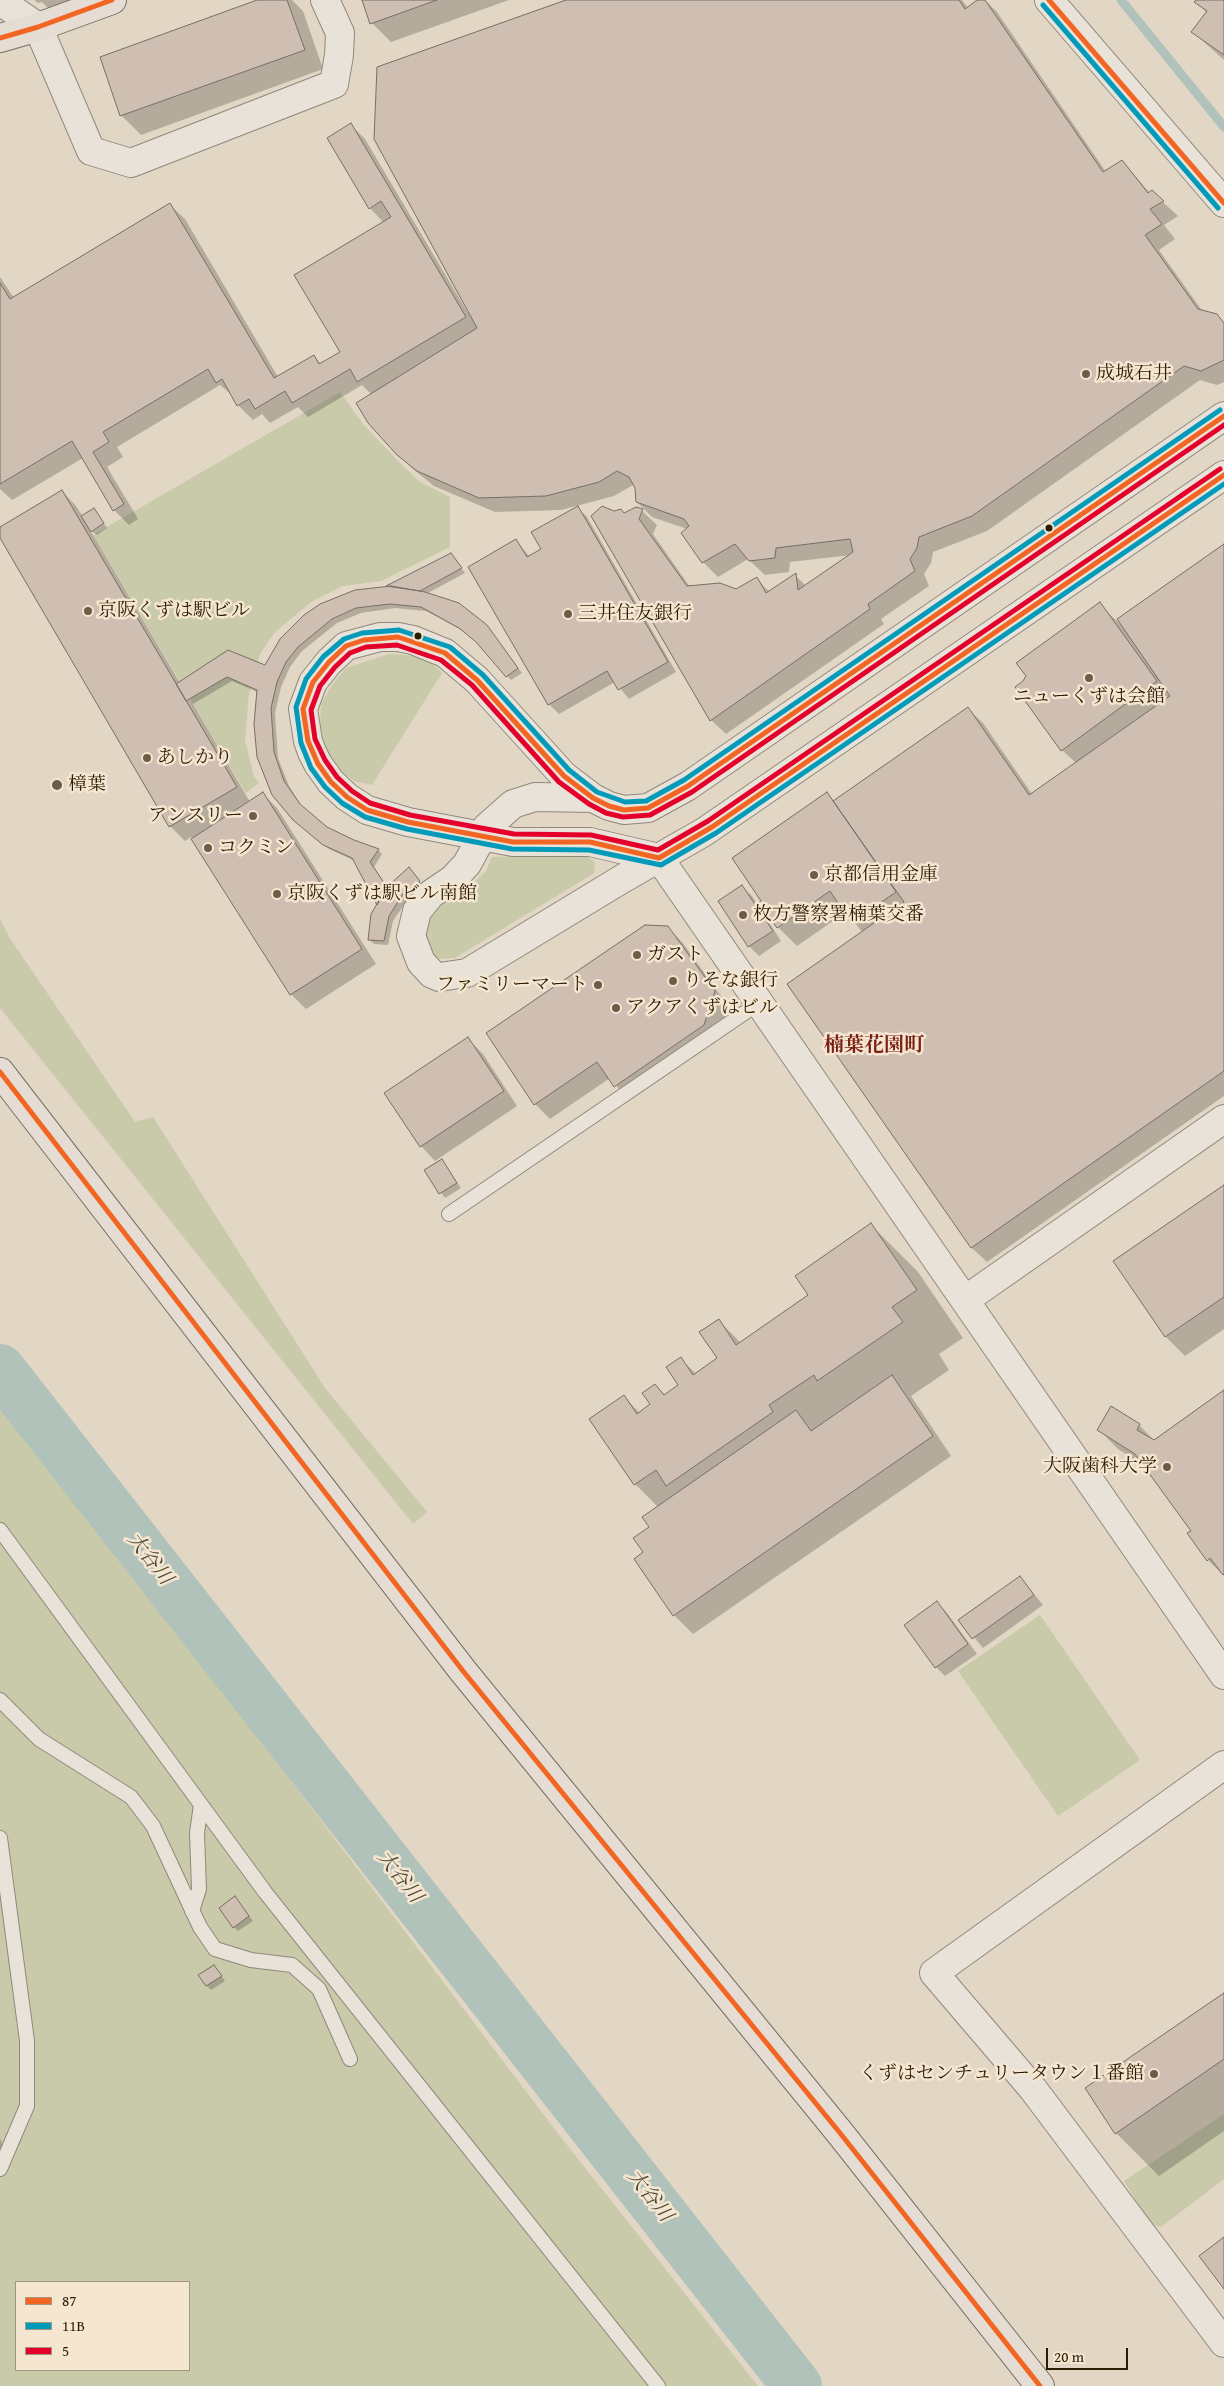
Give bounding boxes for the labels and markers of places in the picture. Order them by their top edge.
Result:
place label: 成城石井 [1096,363,1172,385]
marker: 成城石井 [1080,368,1092,380]
unlabelled marker [1044,523,1054,533]
place label: 京阪くずは駅ビル [98,600,250,622]
place label: 三井住友銀行 [578,603,692,625]
marker: 京阪くずは駅ビル [82,605,94,617]
marker: 三井住友銀行 [562,608,574,620]
unlabelled marker [413,631,423,641]
marker: ニューくずは会館 [1083,672,1095,684]
place label: ニューくずは会館 [1013,686,1165,708]
place label: あしかり [157,747,233,769]
marker: あしかり [141,752,153,764]
place label: 樟葉 [68,774,106,796]
marker: 樟葉 [50,778,64,792]
place label: アンスリー [148,805,243,827]
marker: アンスリー [247,810,259,822]
place label: コクミン [218,837,294,859]
marker: コクミン [202,842,214,854]
place label: 京都信用金庫 [824,864,938,886]
marker: 京都信用金庫 [808,869,820,881]
place label: 京阪くずは駅ビル南館 [287,883,477,905]
marker: 京阪くずは駅ビル南館 [271,888,283,900]
place label: 枚方警察署楠葉交番 [753,904,924,926]
marker: 枚方警察署楠葉交番 [737,909,749,921]
place label: ガスト [647,944,704,966]
marker: ガスト [631,949,643,961]
place label: りそな銀行 [683,970,778,992]
place label: ファミリーマート [436,974,588,996]
marker: りそな銀行 [667,975,679,987]
marker: ファミリーマート [592,979,604,991]
place label: アクアくずはビル [626,997,778,1019]
marker: アクアくずはビル [610,1002,622,1014]
place label: 大阪歯科大学 [1043,1456,1157,1478]
marker: 大阪歯科大学 [1161,1461,1173,1473]
place label: くずはセンチュリータウン１番館 [859,2063,1144,2085]
marker: くずはセンチュリータウン１番館 [1148,2068,1160,2080]

